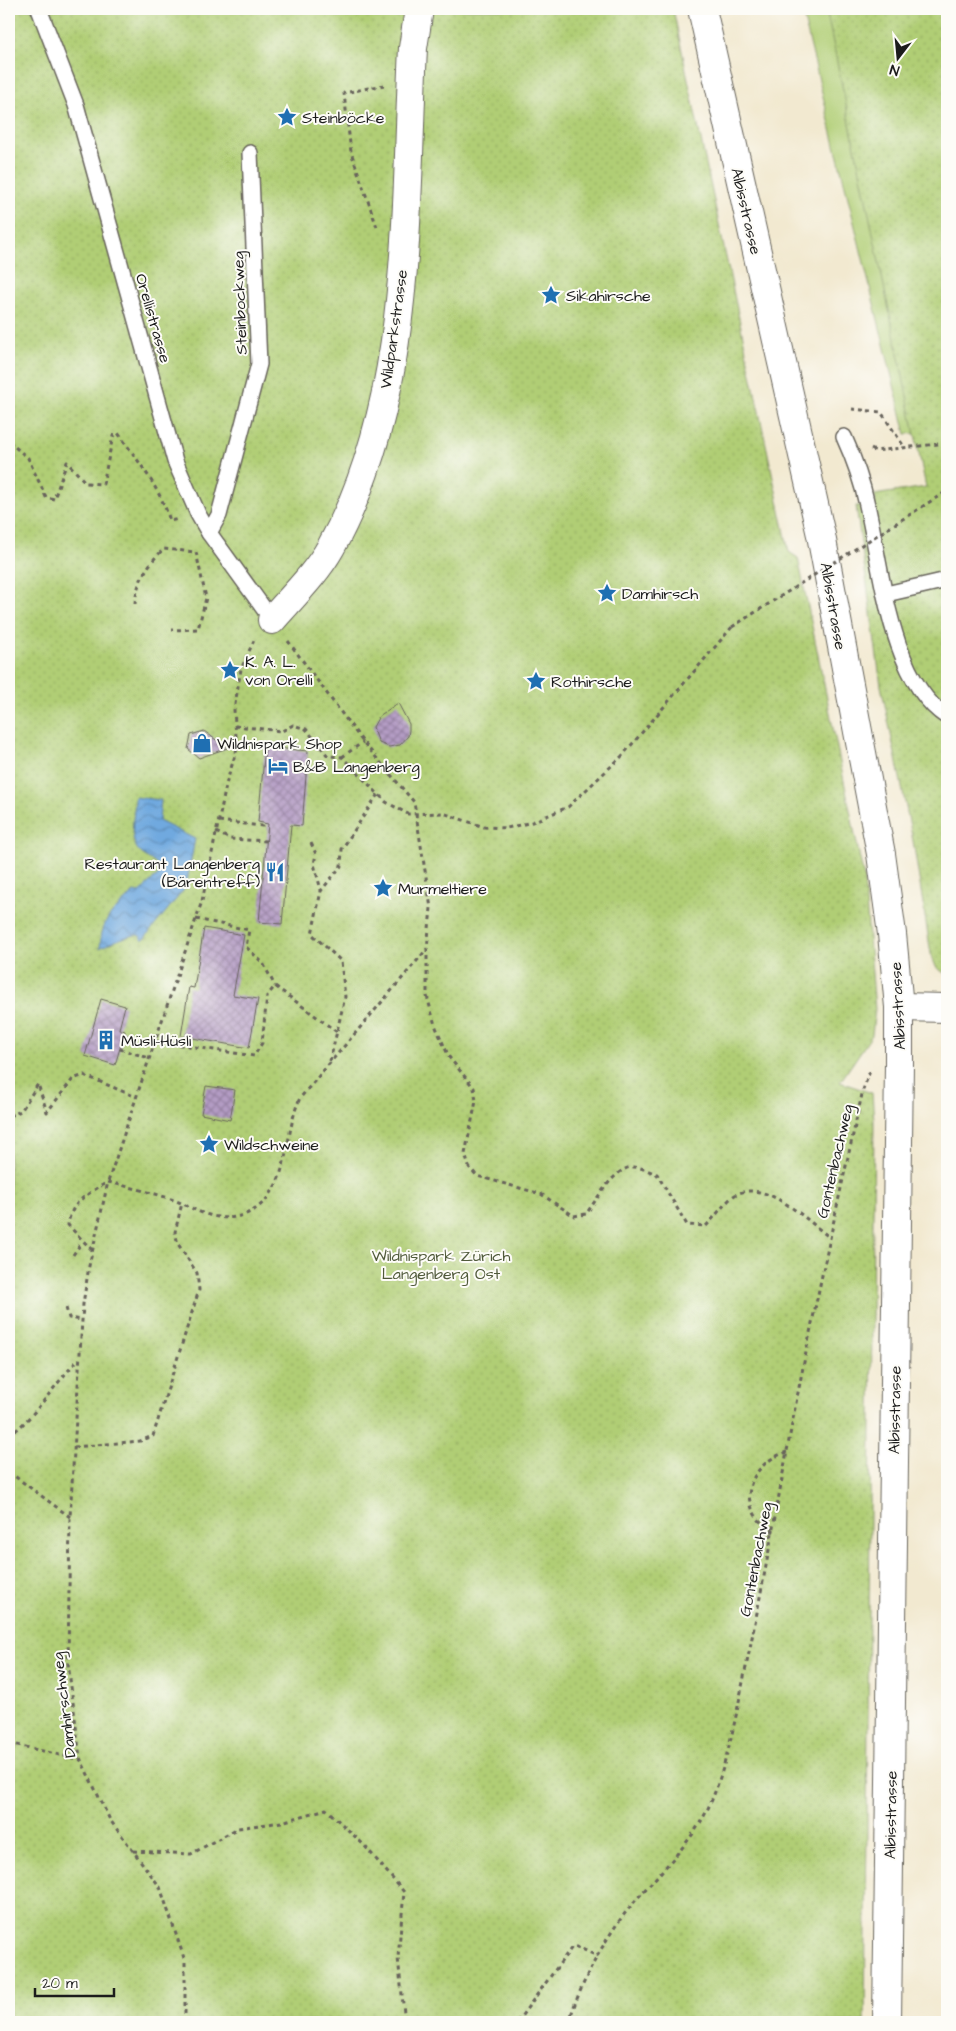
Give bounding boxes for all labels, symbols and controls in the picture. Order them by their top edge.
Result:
north arrow [874,32,924,82]
text: N [888,59,902,80]
place icon: Steinböcke [276,106,298,128]
place label: Steinböcke [302,107,385,129]
street label: Albisstrasse [725,166,767,257]
street label: Steinbockweg [227,251,254,355]
street label: Wildparkstrasse [375,268,413,390]
street label: Orellistrasse [130,271,176,366]
place icon: Sikahirsche [540,284,562,306]
place label: Sikahirsche [566,285,651,307]
street label: Albisstrasse [815,561,852,652]
place icon: Damhirsch [596,582,618,604]
place label: Damhirsch [622,583,698,605]
place label: K. A. L. von Orelli [245,651,313,691]
place icon: K. A. L. von Orelli [219,659,241,681]
place icon: Rothirsche [525,670,547,692]
place label: Rothirsche [551,671,632,693]
shop icon: Wildnispark Shop [191,732,213,754]
place label: Wildnispark Shop [217,733,342,755]
hotel icon: B&B Langenberg [267,755,289,777]
place label: B&B Langenberg [293,756,420,779]
place label: Restaurant Langenberg (Bärentreff) [84,853,260,893]
restaurant icon: Restaurant Langenberg (Bärentreff) [264,861,286,883]
place icon: Murmeltiere [372,877,394,899]
place label: Murmeltiere [398,878,487,900]
street label: Albisstrasse [885,961,911,1051]
building icon: Müsli-Hüsli [95,1029,117,1051]
place label: Müsli-Hüsli [121,1030,192,1052]
street label: Gontenbachweg [811,1102,860,1221]
place icon: Wildschweine [198,1133,220,1155]
place label: Wildschweine [224,1134,319,1156]
park label: Wildnispark Zürich Langenberg Ost [372,1245,510,1286]
street label: Albisstrasse [883,1365,907,1454]
street label: Gontenbachweg [734,1500,779,1619]
street label: Damhirschweg [47,1651,82,1759]
street label: Albisstrasse [879,1770,903,1859]
scale bar [35,1966,114,1998]
text: 20 m [42,1973,78,1994]

